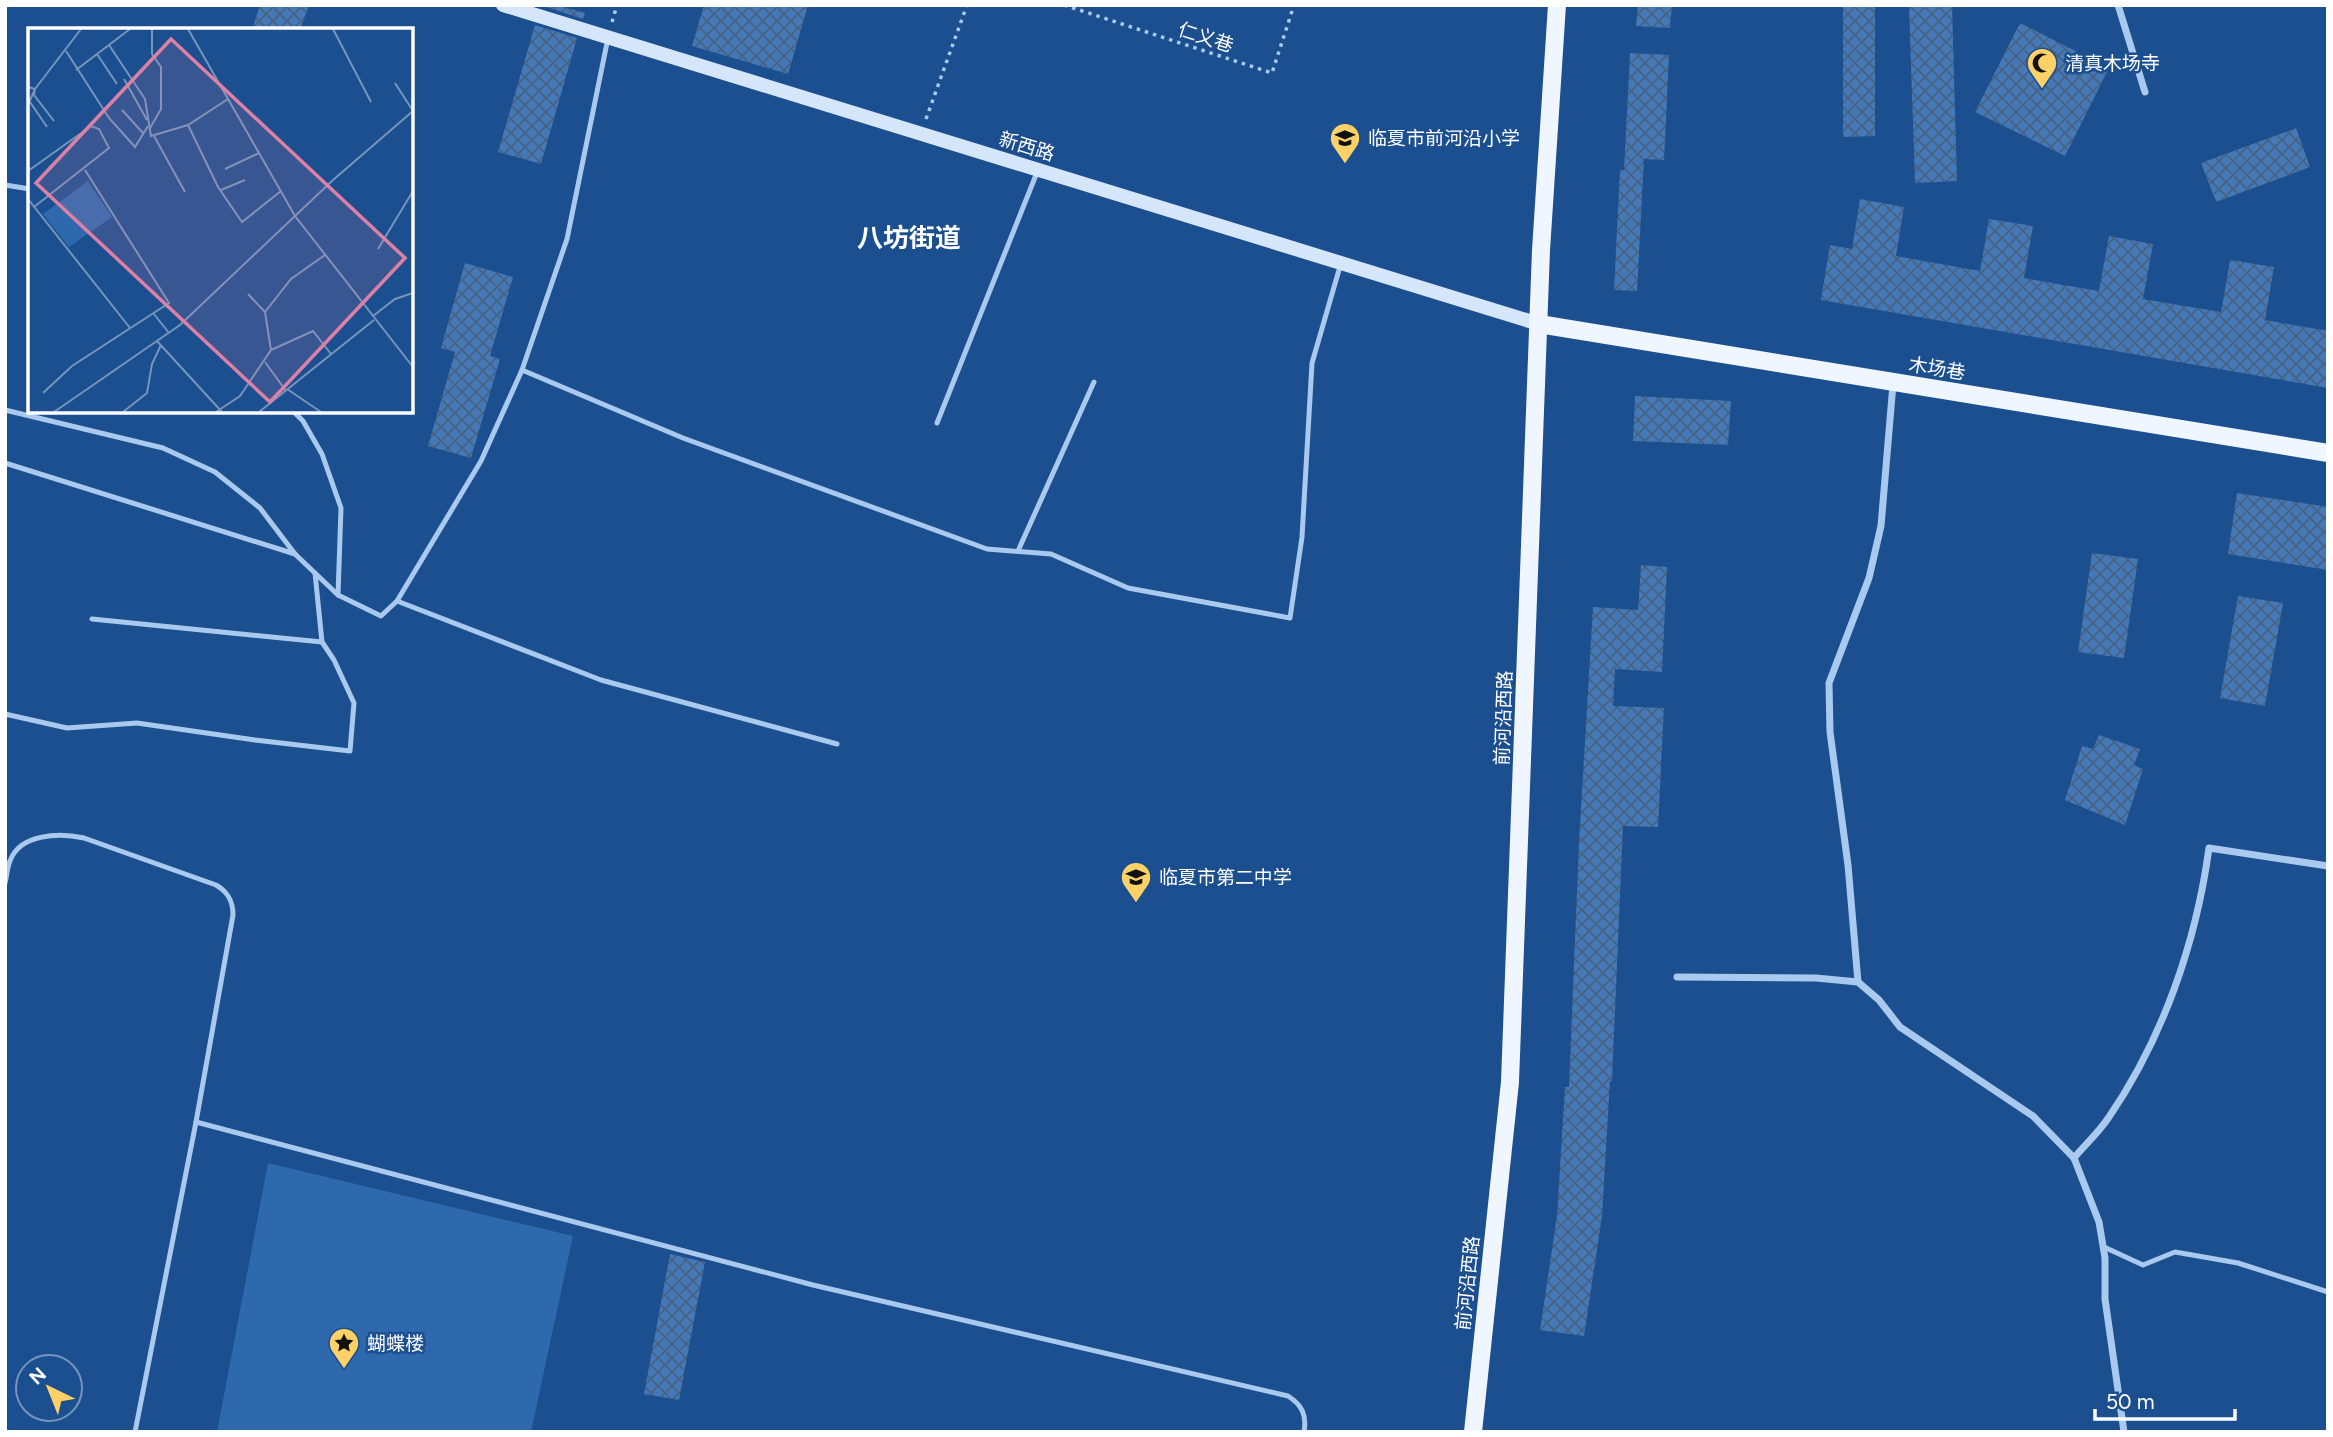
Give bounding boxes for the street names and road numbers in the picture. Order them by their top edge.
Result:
street label: 仁义巷 [1175,18,1237,57]
street label: 新西路 [996,127,1057,166]
street label: 木场巷 [1907,353,1967,384]
street label: 前河沿西路 [1490,670,1517,766]
street label: 前河沿西路 [1451,1235,1484,1332]

